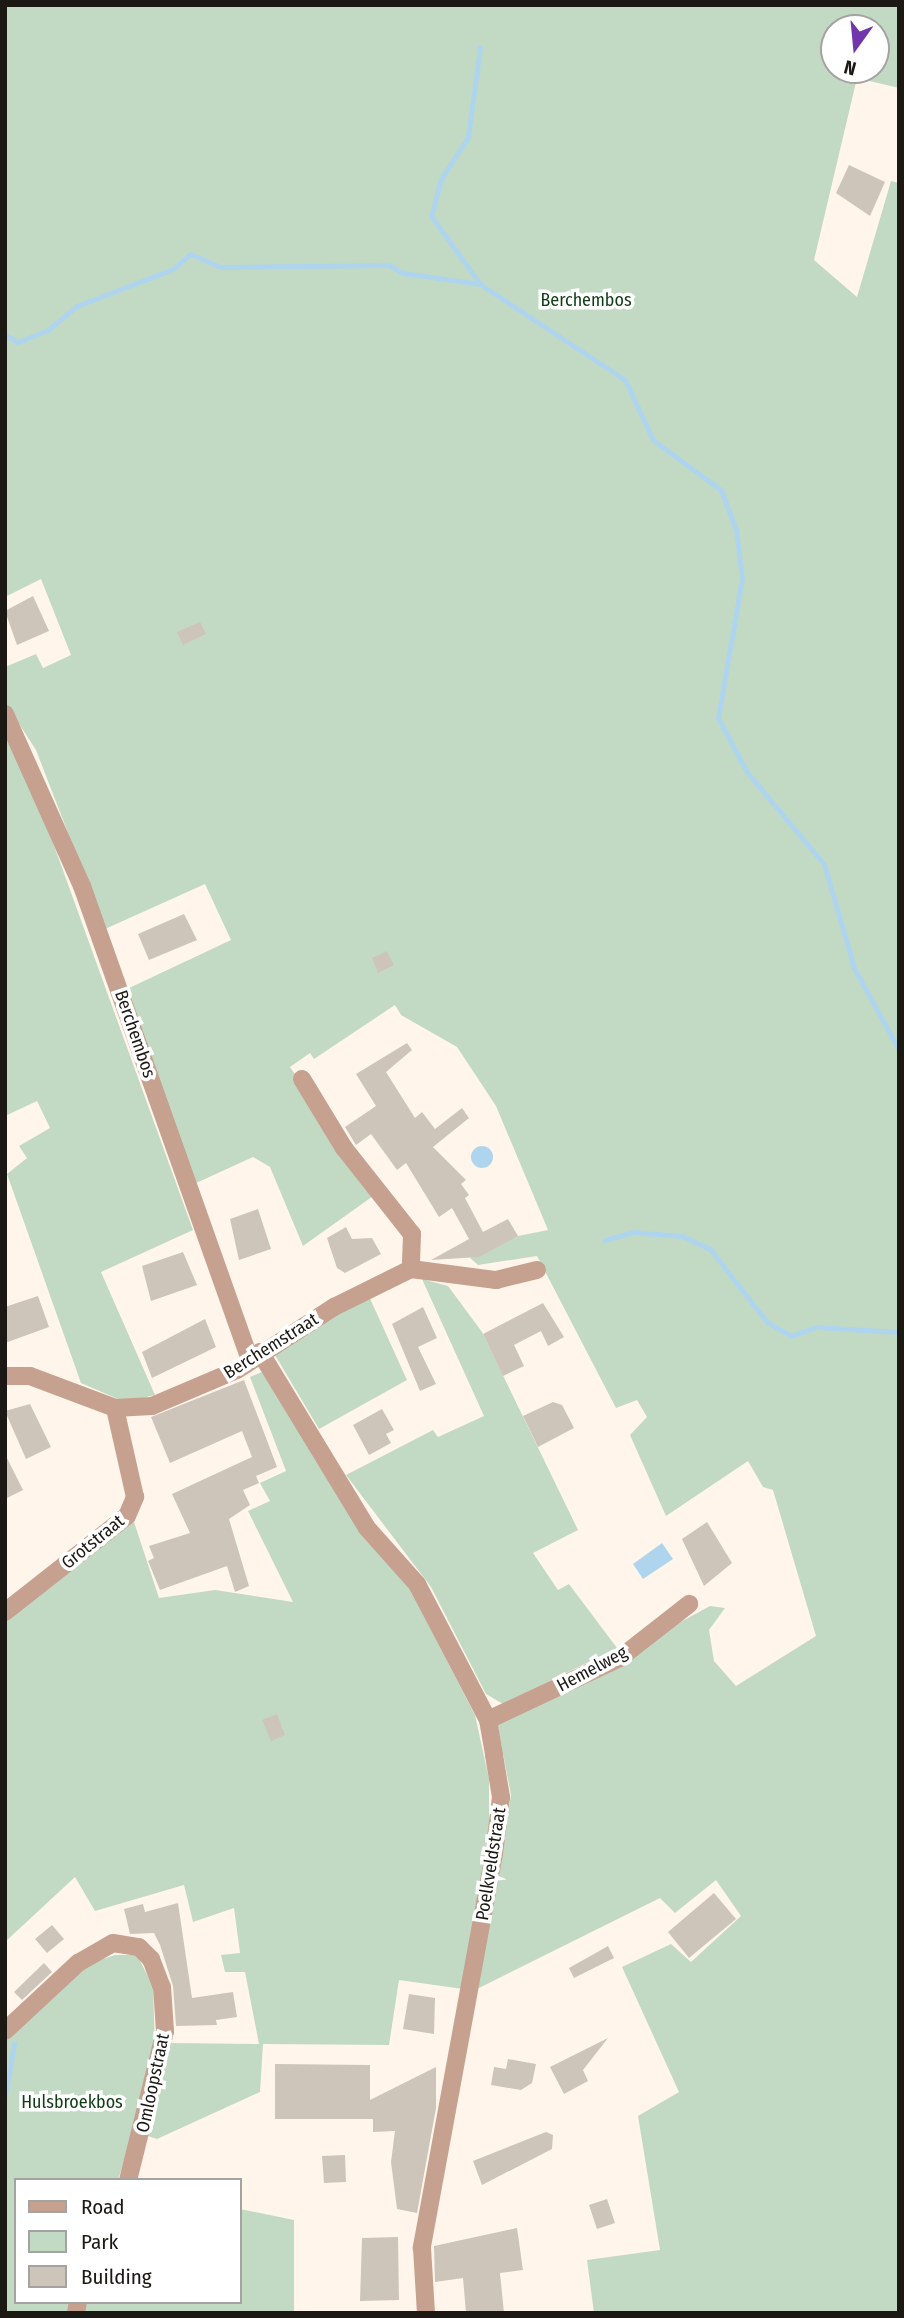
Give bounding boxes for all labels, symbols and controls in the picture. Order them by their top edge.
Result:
north arrow [820,14,890,84]
text: N [841,55,858,80]
park label: Berchembos [540,289,632,311]
street label: Berchembos [110,987,160,1081]
street label: Berchemstraat [220,1308,322,1384]
street label: Grotstraat [57,1510,129,1574]
street label: Hemelweg [553,1642,631,1696]
street label: Poelkveldstraat [471,1806,511,1922]
street label: Omloopstraat [132,2031,174,2135]
park label: Hulsbroekbos [21,2091,123,2113]
legend [14,2178,242,2304]
text: Road [81,2194,125,2220]
text: Park [81,2229,118,2255]
text: Building [81,2264,152,2290]

